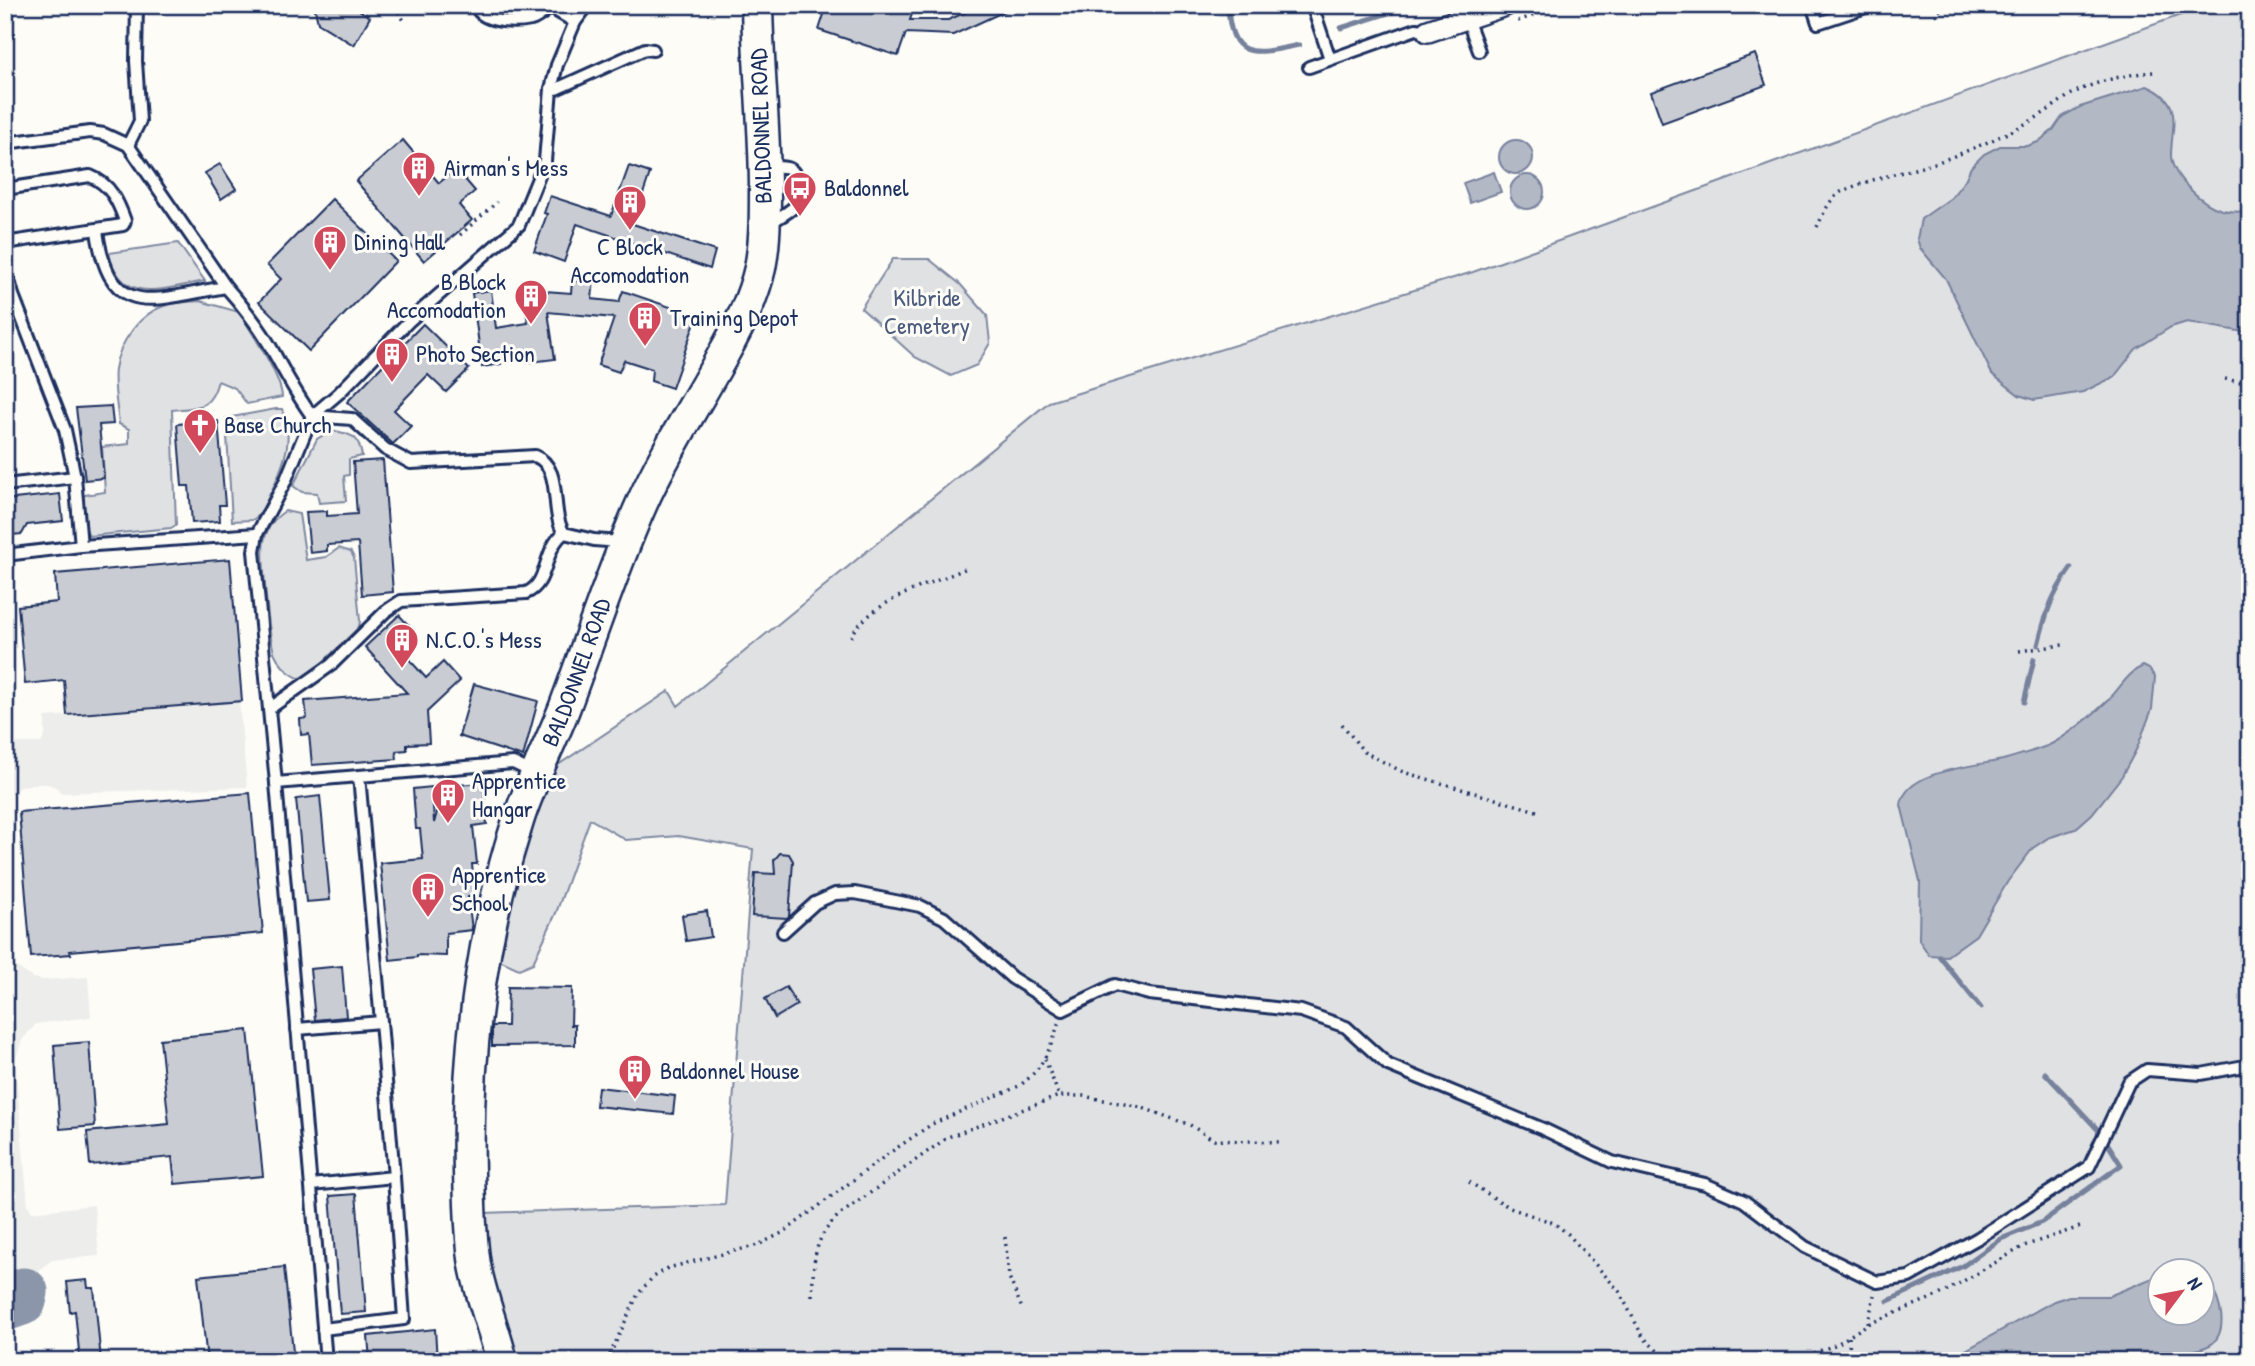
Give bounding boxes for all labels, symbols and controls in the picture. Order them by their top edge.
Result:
street label: BALDONNEL ROAD [741,47,779,204]
building icon: Airman's Mess [400,149,438,198]
place label: Airman's Mess [444,151,568,183]
bus stop icon: Baldonnel [781,169,819,218]
place label: Baldonnel [824,171,909,203]
building icon: C Block Accomodation [611,183,649,232]
building icon: Dining Hall [311,223,349,272]
place label: Dining Hall [354,225,446,257]
place label: C Block Accomodation [571,230,689,290]
place label: B Block Accomodation [387,265,506,325]
building icon: B Block Accomodation [512,277,550,326]
park label: Kilbride Cemetery [884,281,970,341]
building icon: Training Depot [626,299,664,348]
place label: Training Depot [670,301,798,333]
building icon: Photo Section [373,335,411,384]
place label: Photo Section [416,337,535,369]
church icon: Base Church [181,406,219,455]
place label: Base Church [224,408,331,440]
street label: BALDONNEL ROAD [533,593,618,751]
building icon: N.C.O.'s Mess [383,621,421,670]
place label: N.C.O.'s Mess [426,623,542,655]
place label: Apprentice Hangar [472,764,567,824]
building icon: Apprentice Hangar [429,776,467,825]
place label: Apprentice School [452,858,547,918]
building icon: Apprentice School [409,870,447,919]
building icon: Baldonnel House [616,1052,654,1101]
place label: Baldonnel House [660,1054,800,1086]
north arrow [2146,1258,2216,1328]
text: N [2182,1272,2209,1294]

